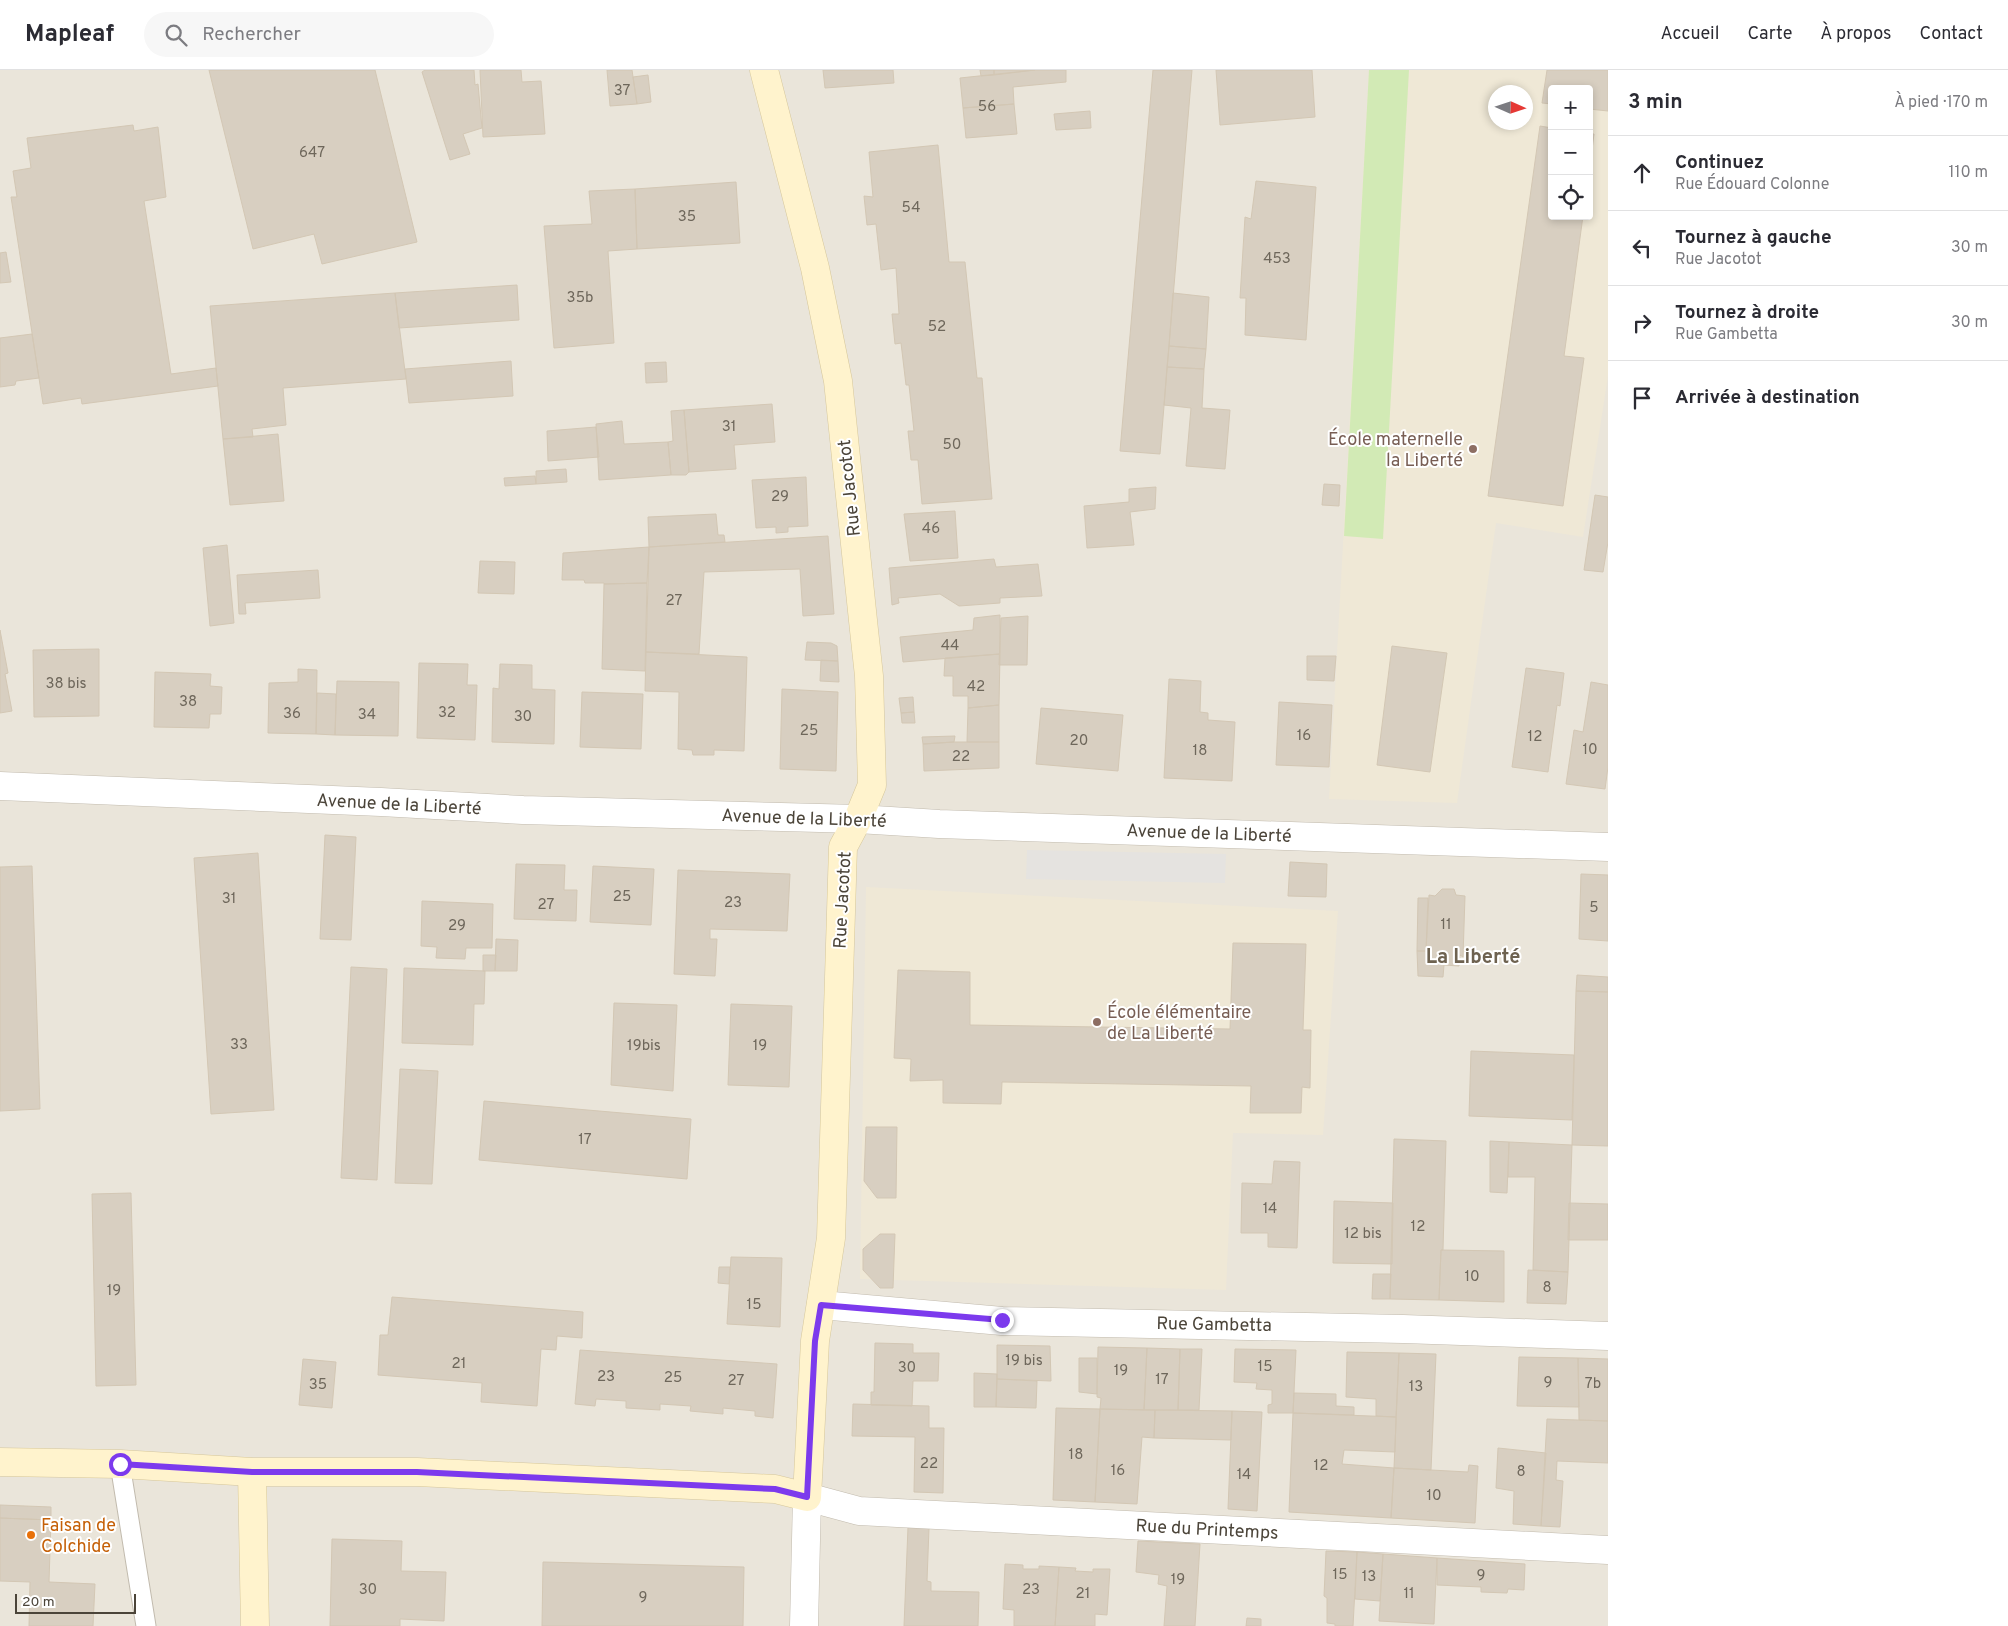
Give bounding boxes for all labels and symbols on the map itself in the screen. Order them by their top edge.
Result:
house number: 37 [614,82,631,101]
north arrow [1488,85,1533,130]
house number: 56 [978,98,996,117]
house number: 647 [299,144,325,163]
house number: 54 [902,199,920,218]
house number: 35 [678,208,696,227]
house number: 453 [1263,250,1291,269]
house number: 35b [567,289,593,308]
house number: 52 [928,318,946,337]
house number: 31 [722,418,736,437]
place label: École maternelle la Liberté [1328,427,1463,473]
house number: 50 [943,436,961,455]
street label: Rue Jacotot [834,438,867,538]
marker: École maternelle la Liberté [1467,443,1479,455]
house number: 29 [771,488,789,507]
house number: 46 [922,520,940,539]
house number: 27 [666,592,683,611]
house number: 44 [941,637,959,656]
house number: 38 bis [46,675,87,694]
house number: 42 [967,678,985,697]
house number: 38 [179,693,197,712]
house number: 32 [438,704,456,723]
house number: 36 [283,705,301,724]
house number: 34 [358,706,376,725]
house number: 30 [514,708,532,727]
house number: 25 [800,722,818,741]
house number: 16 [1297,727,1311,746]
house number: 12 [1528,728,1542,747]
house number: 20 [1070,732,1088,751]
house number: 10 [1582,741,1598,760]
house number: 18 [1193,742,1207,761]
house number: 22 [952,748,970,767]
street label: Avenue de la Liberté [316,790,482,821]
street label: Avenue de la Liberté [721,805,887,834]
street label: Avenue de la Liberté [1126,820,1292,849]
street label: Rue Jacotot [829,851,858,949]
house number: 25 [613,888,631,907]
house number: 31 [222,890,236,909]
house number: 23 [724,894,742,913]
house number: 27 [538,896,555,915]
house number: 5 [1589,899,1599,918]
house number: 11 [1440,916,1452,935]
house number: 29 [448,917,466,936]
district label: La Liberté [1426,945,1520,971]
place label: École élémentaire de La Liberté [1107,1000,1251,1046]
marker: École élémentaire de La Liberté [1091,1016,1103,1028]
house number: 33 [230,1036,248,1055]
house number: 19bis [627,1037,661,1056]
house number: 19 [753,1037,767,1056]
house number: 17 [578,1131,592,1150]
house number: 14 [1263,1200,1277,1219]
house number: 12 [1411,1218,1425,1237]
house number: 12 bis [1344,1225,1382,1244]
house number: 10 [1464,1268,1480,1287]
house number: 8 [1542,1279,1552,1298]
house number: 19 [107,1282,121,1301]
house number: 15 [747,1296,761,1315]
route end [991,1309,1014,1332]
street label: Rue Gambetta [1156,1313,1272,1338]
house number: 19 bis [1005,1352,1043,1371]
house number: 21 [452,1355,466,1374]
house number: 15 [1258,1358,1272,1377]
house number: 30 [898,1359,916,1378]
house number: 19 [1114,1362,1128,1381]
house number: 23 [597,1368,615,1387]
house number: 25 [664,1369,682,1388]
house number: 17 [1155,1371,1169,1390]
house number: 27 [728,1372,745,1391]
house number: 9 [1544,1374,1552,1393]
house number: 7b [1585,1375,1601,1394]
house number: 35 [309,1376,327,1395]
house number: 13 [1409,1378,1423,1397]
house number: 18 [1069,1446,1083,1465]
route start [109,1453,132,1476]
house number: 22 [920,1455,938,1474]
house number: 12 [1314,1457,1328,1476]
house number: 16 [1111,1462,1125,1481]
house number: 8 [1516,1463,1526,1482]
house number: 14 [1237,1466,1251,1485]
house number: 10 [1426,1487,1442,1506]
place label: Faisan de Colchide [41,1515,116,1559]
street label: Rue du Printemps [1135,1515,1279,1546]
marker: Faisan de Colchide [25,1529,37,1541]
house number: 15 [1333,1566,1347,1585]
house number: 9 [1477,1567,1485,1586]
house number: 13 [1362,1568,1376,1587]
house number: 19 [1171,1571,1185,1590]
house number: 30 [359,1581,377,1600]
house number: 23 [1022,1581,1040,1600]
house number: 21 [1076,1585,1090,1604]
house number: 11 [1403,1585,1415,1604]
house number: 9 [639,1589,647,1608]
scale bar [15,1591,136,1614]

